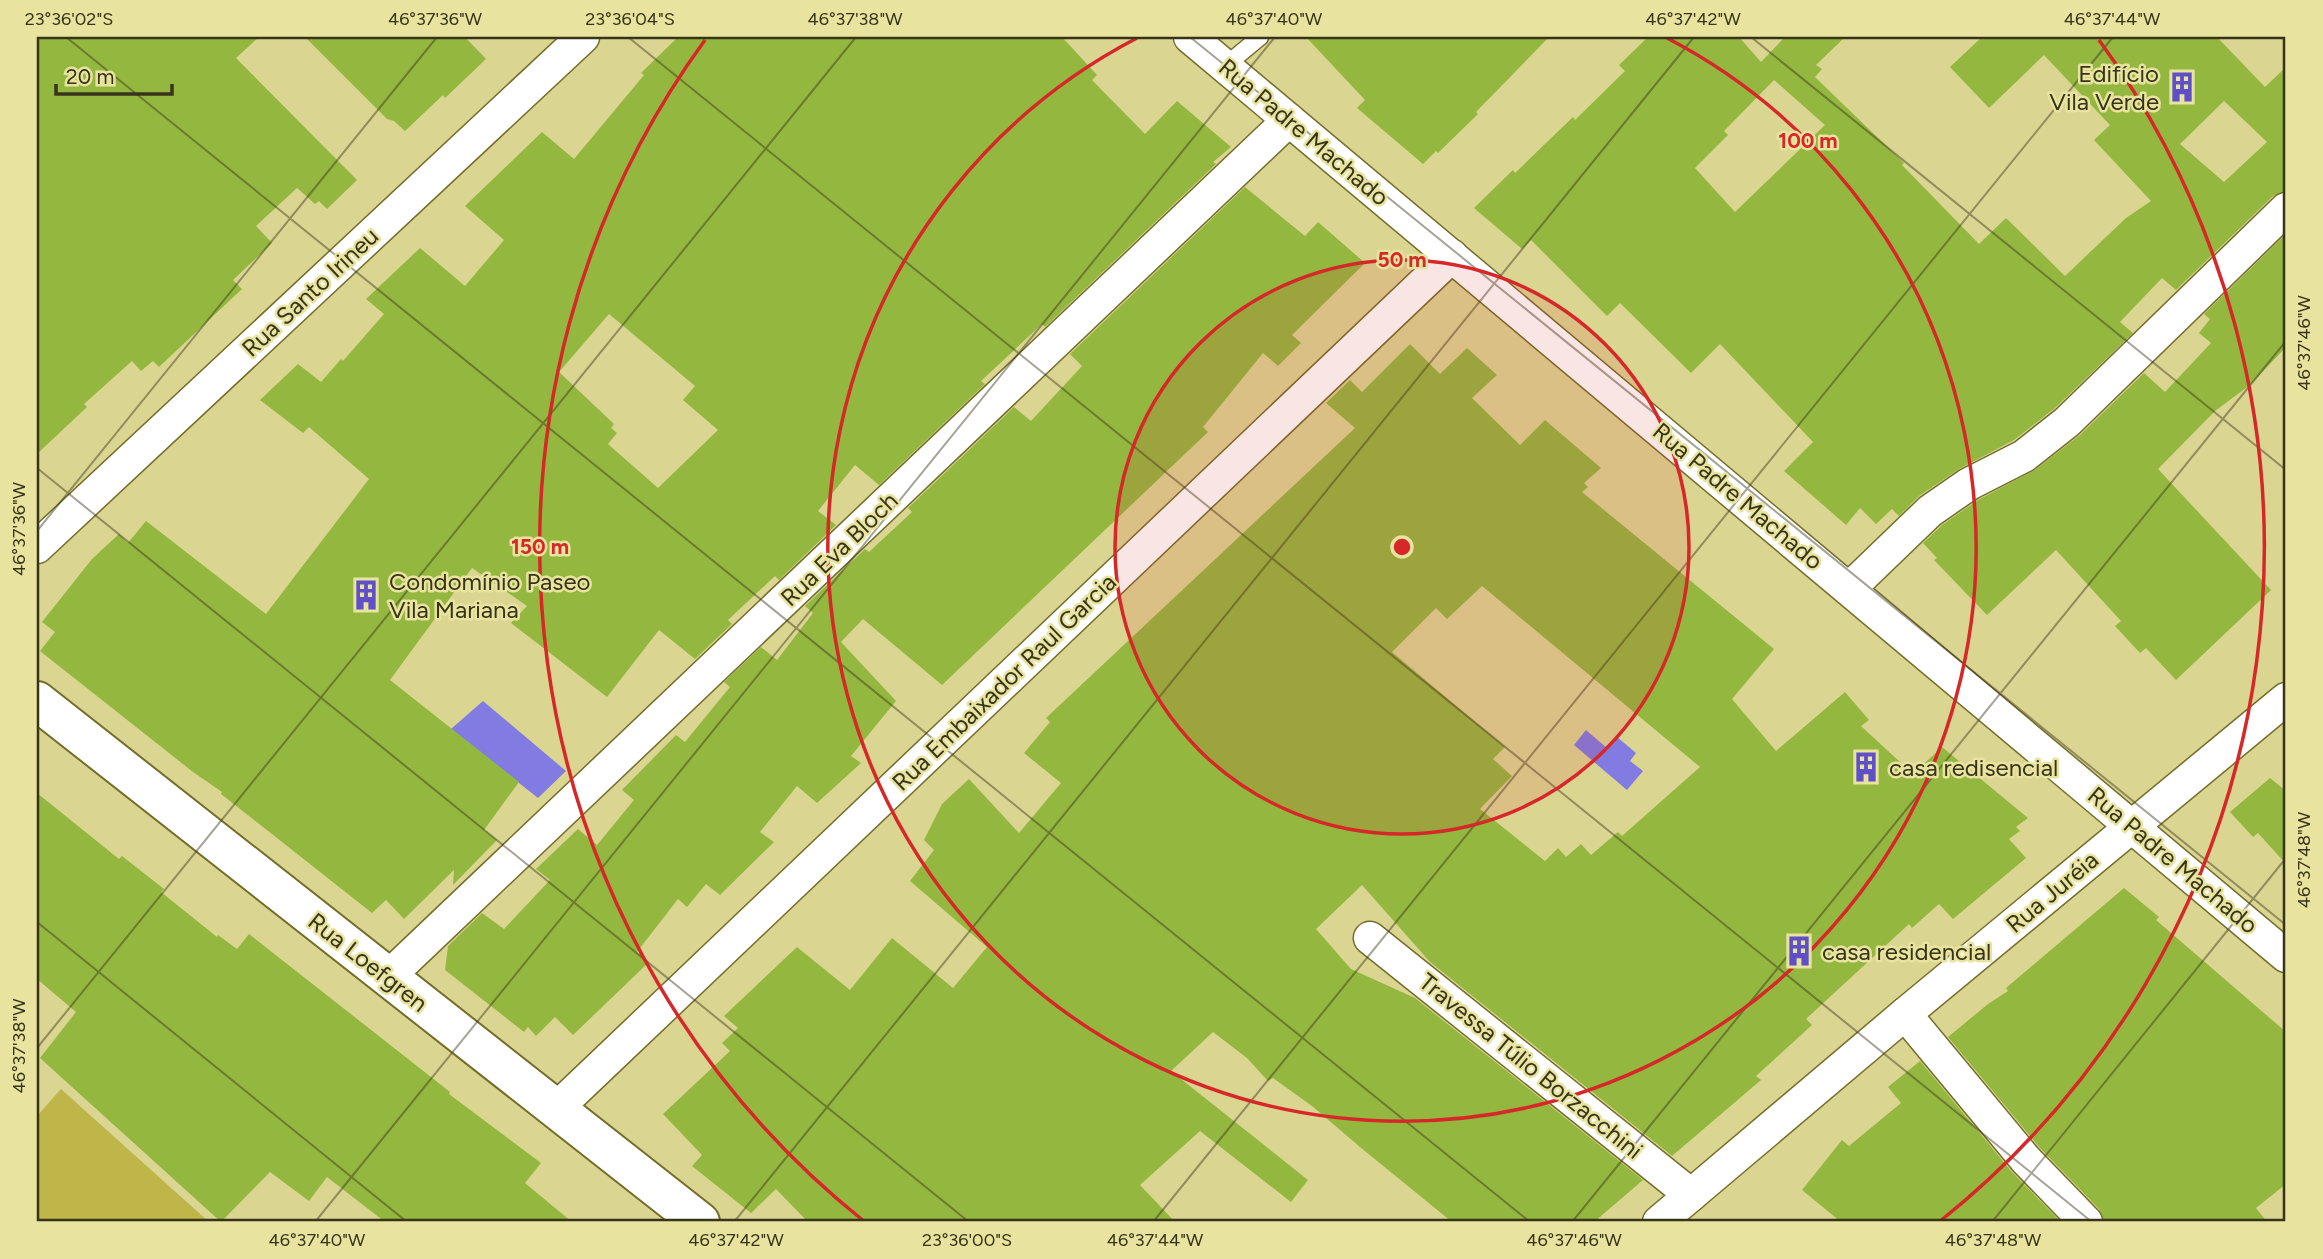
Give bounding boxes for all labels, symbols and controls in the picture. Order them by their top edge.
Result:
text: 23°36'02"S [25,8,113,30]
text: 46°37'36"W [388,8,483,30]
text: 23°36'04"S [585,8,675,30]
text: 46°37'38"W [808,8,903,30]
text: 46°37'40"W [1226,8,1323,30]
text: 46°37'42"W [1645,8,1741,30]
text: 46°37'44"W [2064,8,2161,30]
scale bar [56,52,172,96]
street label: Rua Padre Machado [1213,52,1395,212]
place label: Edifício Vila Verde [2049,59,2159,116]
text: 20 m [66,64,114,89]
building icon: Edifício Vila Verde [2165,70,2199,104]
text: 100 m [1778,128,1838,153]
street label: Rua Santo Irineu [236,221,384,363]
text: 50 m [1377,247,1427,272]
text: 46°37'46"W [2293,295,2315,391]
street label: Rua Padre Machado [1647,416,1829,576]
text: 46°37'36"W [8,481,30,576]
street label: Rua Eva Bloch [774,486,904,612]
text: 150 m [511,534,569,559]
centre of rings [1390,535,1414,559]
place label: Condomínio Paseo Vila Mariana [389,567,591,624]
street label: Rua Embaixador Raul Garcia [886,567,1122,797]
building icon: Condomínio Paseo Vila Mariana [349,578,383,612]
building icon: casa redisencial [1849,750,1883,784]
place label: casa redisencial [1889,753,2058,782]
street label: Rua Padre Machado [2082,780,2264,940]
text: 46°37'48"W [2293,811,2315,908]
street label: Rua Juréia [2000,845,2104,939]
street label: Rua Loefgren [303,906,433,1018]
building icon: casa residencial [1782,934,1816,968]
place label: casa residencial [1822,937,1991,966]
street label: Travessa Túlio Borzacchini [1413,967,1649,1165]
text: 46°37'38"W [8,998,30,1093]
text: 46°37'40"W [269,1229,366,1251]
text: 46°37'42"W [688,1229,784,1251]
text: 23°36'00"S [922,1229,1012,1251]
text: 46°37'44"W [1107,1229,1204,1251]
text: 46°37'46"W [1526,1229,1622,1251]
text: 46°37'48"W [1945,1229,2042,1251]

